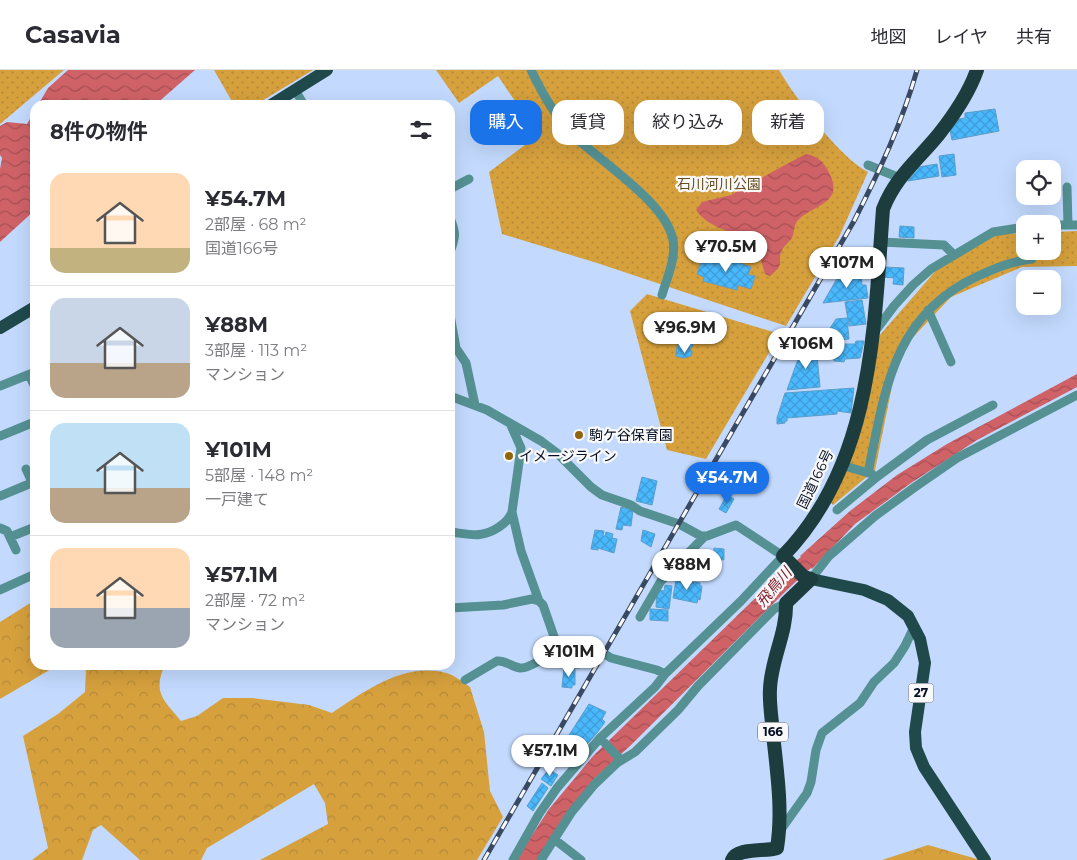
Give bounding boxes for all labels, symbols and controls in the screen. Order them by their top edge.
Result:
text: Casavia [25,20,121,49]
text: 地図 [871,26,907,48]
text: レイヤ [935,26,988,48]
text: 共有 [1016,26,1052,48]
chip: 購入 [470,100,542,145]
chip: 賃貸 [552,100,624,145]
chip: 絞り込み [634,100,742,145]
chip: 新着 [752,100,824,145]
icon: filters [407,116,435,144]
text: 8件の物件 [50,119,148,144]
map controls [1016,160,1061,315]
button: locate [1016,160,1061,205]
park label: 石川河川公園 [677,175,761,193]
text: ¥54.7M [205,186,286,211]
icon: home [90,193,150,253]
text: 2部屋 · 68 m² [205,215,307,234]
button: + [1016,215,1061,260]
pin: ¥70.5M [685,230,767,273]
text: ¥70.5M [695,237,757,256]
text: 国道166号 [205,239,278,258]
pin: ¥107M [812,246,882,289]
text: ¥107M [820,253,874,272]
button: − [1016,270,1061,315]
text: ¥88M [205,312,268,337]
pin: ¥96.9M [644,312,726,354]
icon: home [90,318,150,378]
text: ¥96.9M [654,318,716,337]
pin: ¥106M [771,328,841,370]
text: ¥106M [779,334,833,353]
text: 3部屋 · 113 m² [205,341,307,360]
text: マンション [205,365,285,384]
place label: 駒ケ谷保育園 [589,426,673,444]
marker: 駒ケ谷保育園 [573,429,585,441]
text: ¥101M [205,437,272,462]
icon: home [90,443,150,503]
street label: 国道166号 [793,446,837,512]
place label: イメージライン [519,447,617,465]
marker: イメージライン [503,450,515,462]
pin: ¥54.7M [686,462,768,504]
text: 5部屋 · 148 m² [205,466,313,485]
text: ¥54.7M [696,468,758,487]
text: 一戸建て [205,490,269,509]
pin: ¥88M [657,548,717,591]
text: ¥88M [663,555,711,574]
text: ¥57.1M [205,562,278,587]
water label: 飛鳥川 [752,562,797,610]
icon: home [90,568,150,628]
text: 2部屋 · 72 m² [205,591,305,610]
text: マンション [205,615,285,634]
pin: ¥101M [534,636,604,678]
text: ¥101M [544,642,594,661]
road number: 27 [908,684,934,702]
road number: 166 [758,722,788,742]
pin: ¥57.1M [509,734,591,777]
text: ¥57.1M [522,741,578,760]

